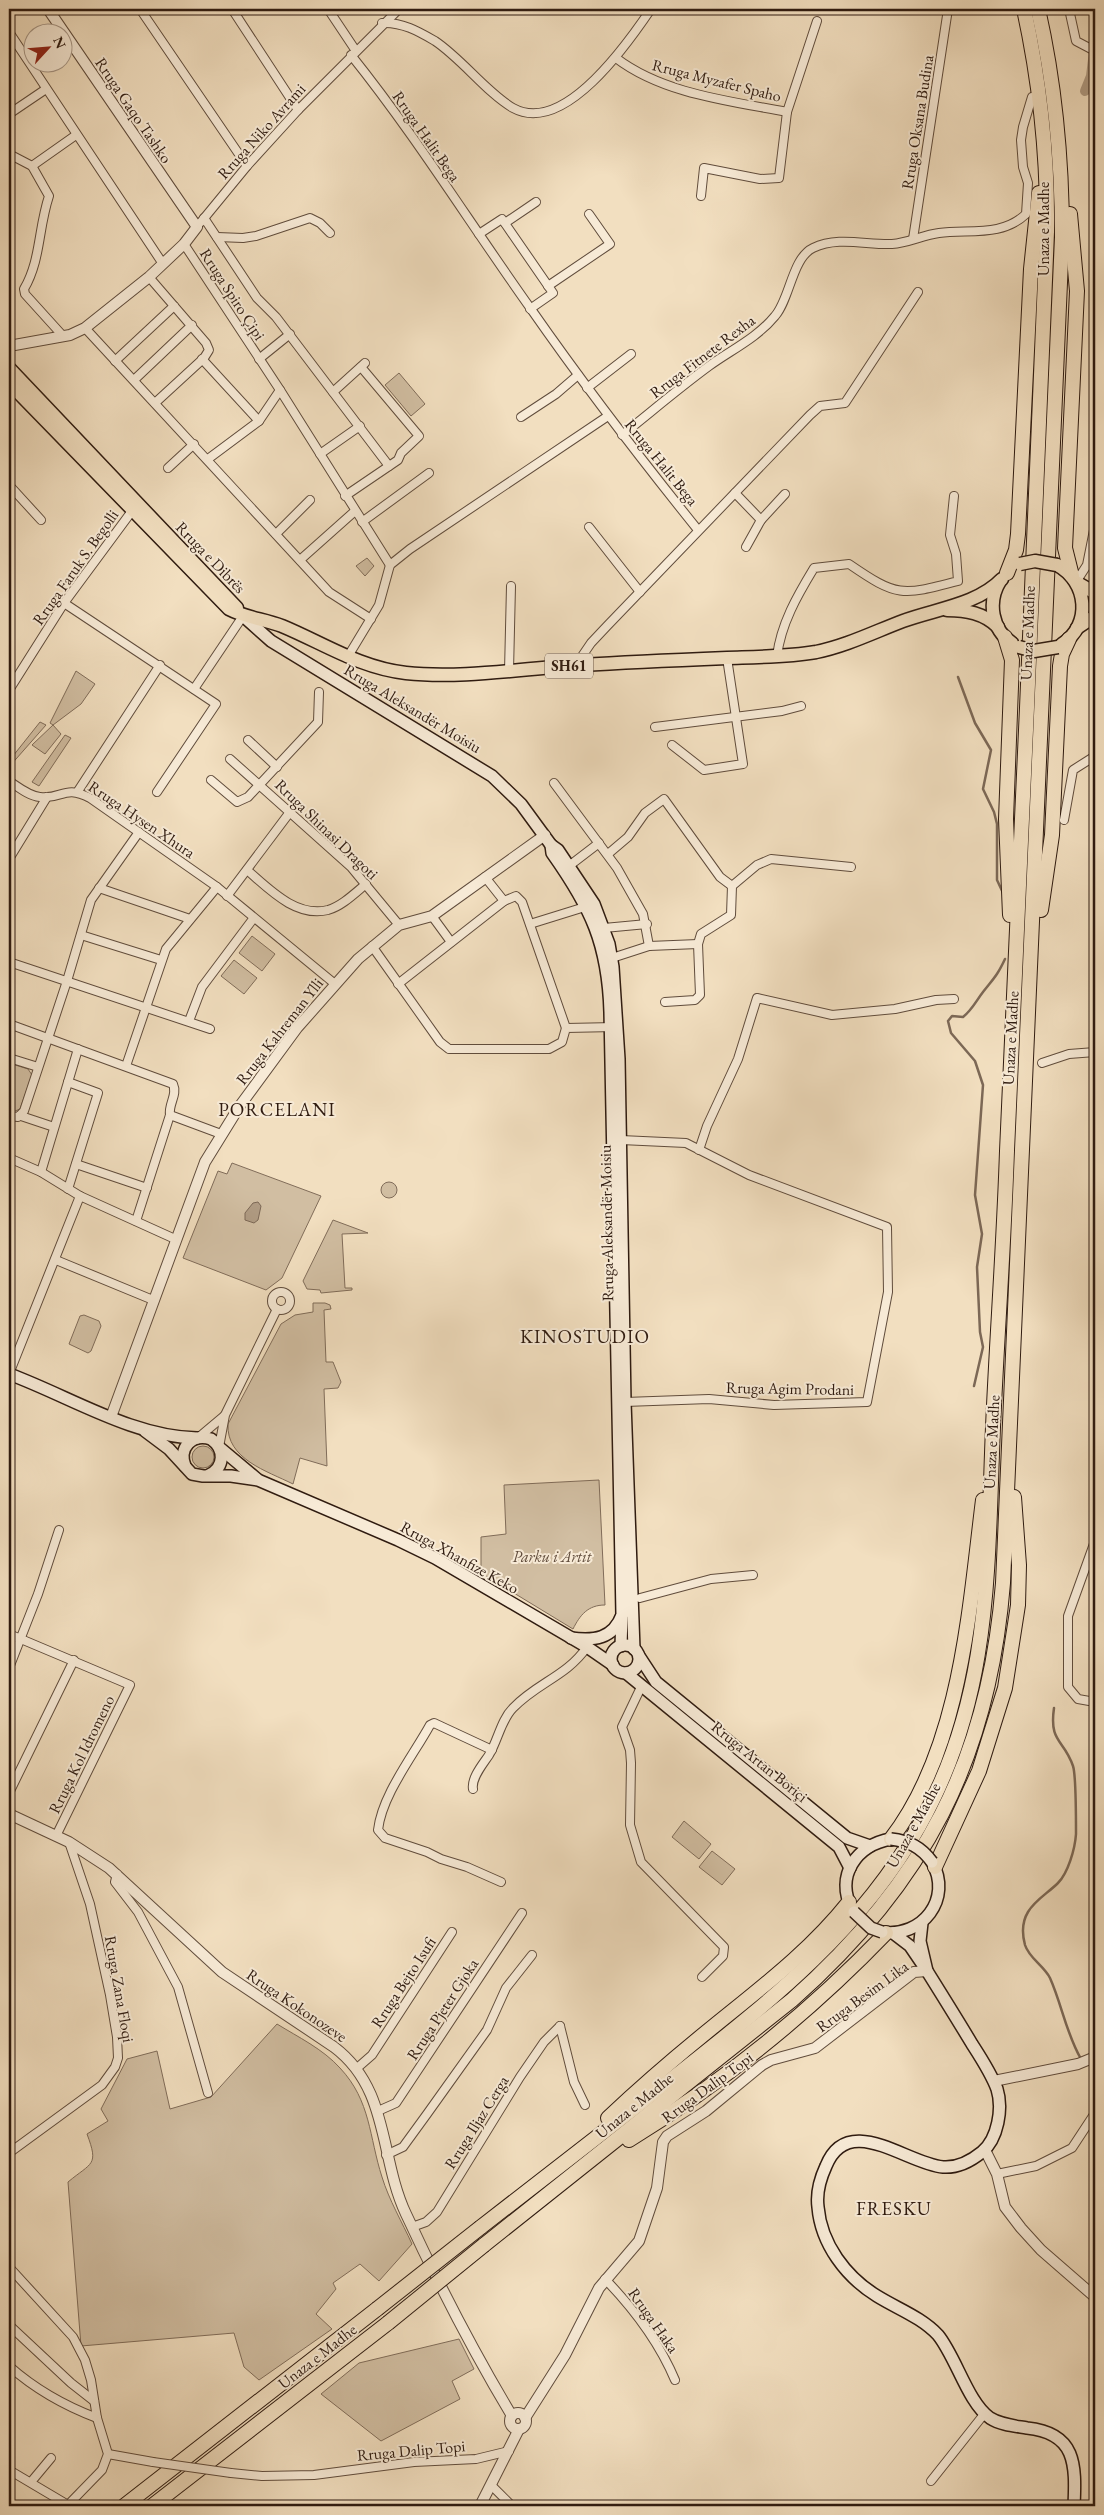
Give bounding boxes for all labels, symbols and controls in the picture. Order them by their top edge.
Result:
north arrow [22,22,72,72]
text: N [49,33,71,52]
street label: Rruga Gaqo Tashko [90,53,177,167]
street label: Rruga Oksana Budina [897,53,939,191]
street label: Rruga Myzafer Spaho [650,54,784,107]
street label: Rruga Niko Avrami [213,79,310,184]
street label: Rruga Halit Bega [388,87,466,186]
street label: Unaza e Madhe [1033,182,1054,276]
street label: Rruga Spiro Çipi [195,244,270,344]
street label: Rruga Fitnete Rexha [645,309,760,403]
street label: Rruga Halit Bega [620,414,704,511]
street label: Rruga Faruk S. Begolli [28,505,123,629]
street label: Rruga e Dibrës [171,517,250,598]
street label: Unaza e Madhe [1015,585,1040,681]
road number: SH61 [545,654,593,678]
street label: Rruga Aleksandër Moisiu [340,659,486,758]
street label: Rruga Shinasi Dragoti [270,775,383,884]
street label: Rruga Hysen Xhura [84,776,200,863]
street label: Rruga Kahreman Ylli [231,974,328,1089]
street label: Unaza e Madhe [998,990,1023,1086]
district label: PORCELANI [218,1097,336,1122]
street label: Rruga Aleksandër Moisiu [595,1144,618,1302]
district label: KINOSTUDIO [520,1324,650,1349]
street label: Rruga Agim Prodani [726,1377,854,1400]
street label: Unaza e Madhe [979,1394,1004,1490]
street label: Rruga Xhanfize Keko [397,1516,523,1599]
park label: Parku i Artit [513,1546,593,1567]
street label: Rruga Kol Idromeno [44,1691,119,1817]
street label: Rruga Artan Boriçi [707,1716,812,1807]
street label: Unaza e Madhe [881,1779,946,1872]
street label: Rruga Bejto Isufi [366,1933,441,2032]
street label: Rruga Zana Floqi [100,1934,139,2044]
street label: Rruga Pjeter Gjoka [402,1954,483,2064]
street label: Rruga Besim Lika [812,1955,913,2037]
street label: Rruga Kokonozeve [242,1964,351,2047]
street label: Rruga Dalip Topi [657,2047,757,2128]
street label: Unaza e Madhe [591,2068,678,2143]
street label: Rruga Iljaz Cerga [439,2071,514,2173]
district label: FRESKU [856,2196,932,2221]
street label: Rruga Haka [623,2284,684,2358]
street label: Unaza e Madhe [274,2319,361,2394]
street label: Rruga Dalip Topi [356,2435,466,2466]

